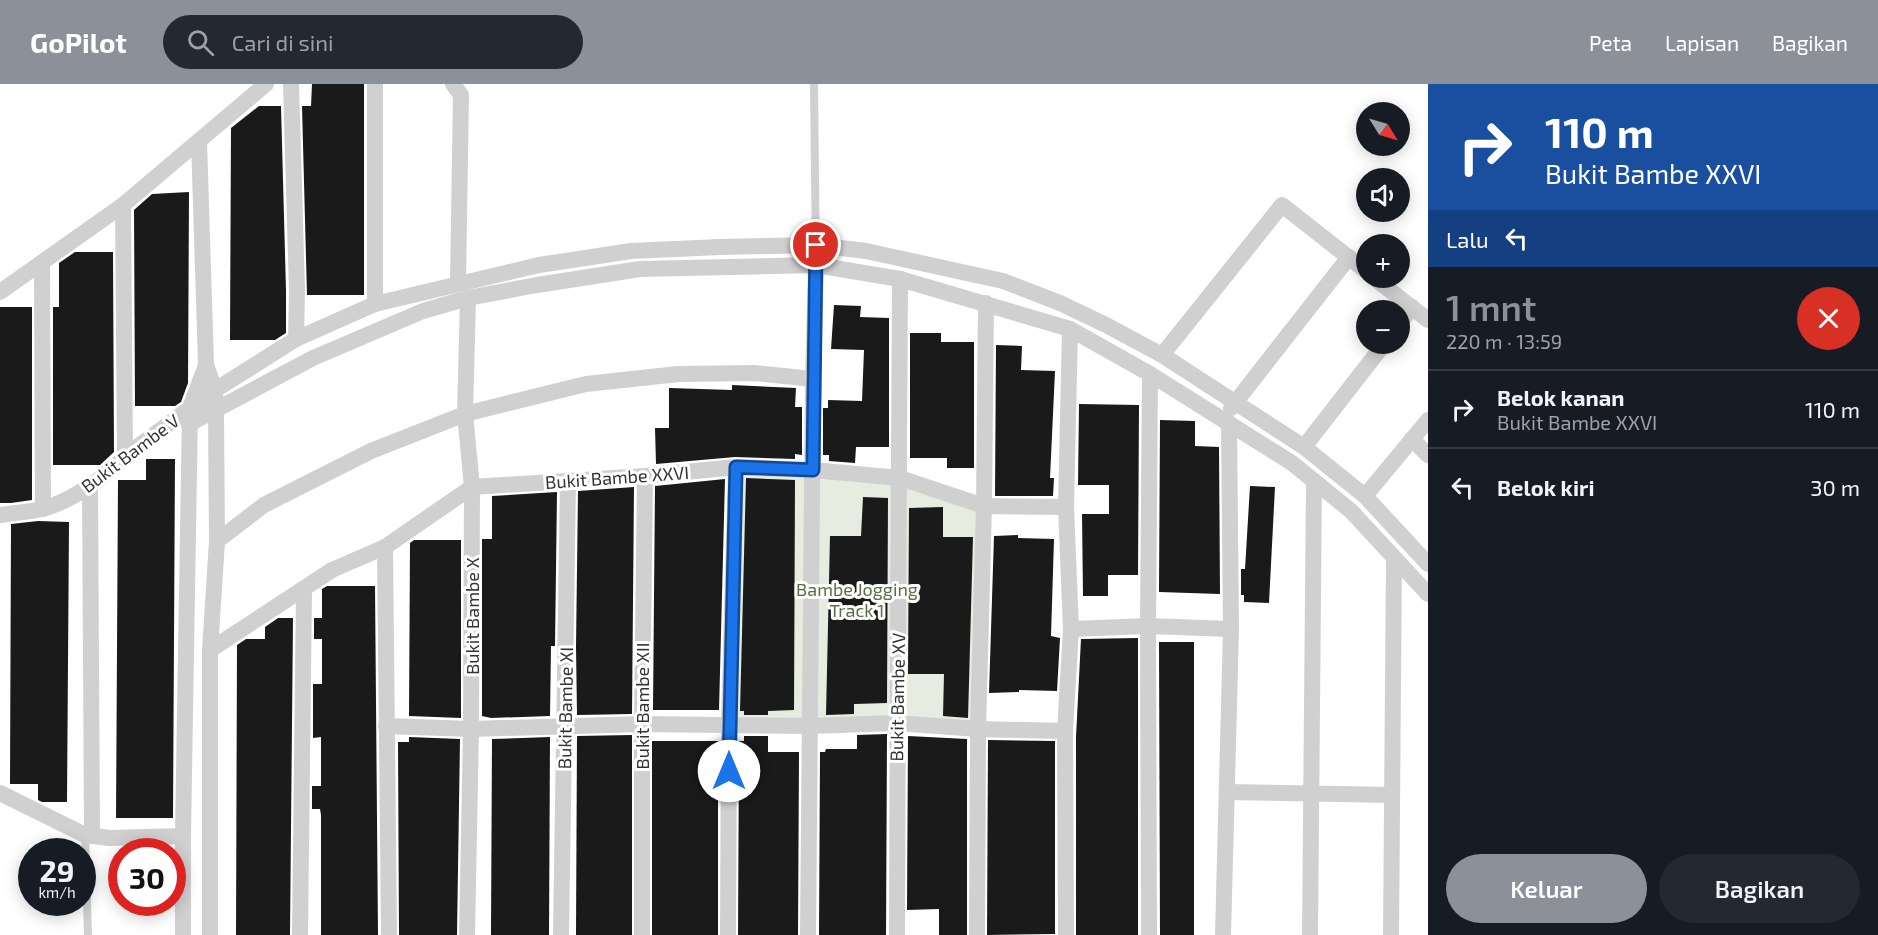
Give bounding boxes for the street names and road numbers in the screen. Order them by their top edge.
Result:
street label: Bukit Bambe V [77,409,183,497]
street label: Bukit Bambe XXVI [544,461,690,493]
street label: Bukit Bambe X [461,557,483,675]
street label: Bukit Bambe XV [885,632,909,761]
street label: Bukit Bambe XII [631,642,653,770]
street label: Bukit Bambe XI [553,647,577,769]

